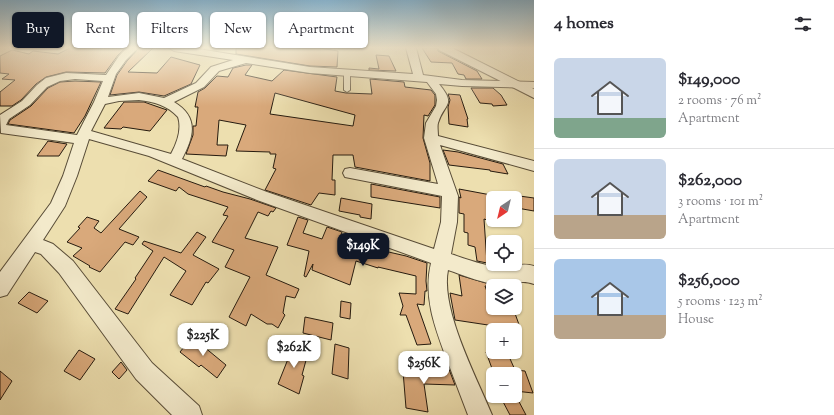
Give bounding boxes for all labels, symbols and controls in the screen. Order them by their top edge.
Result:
chip: Buy [12,12,64,48]
chip: Rent [72,12,129,48]
chip: Filters [137,12,202,48]
chip: New [210,12,266,48]
chip: Apartment [274,12,368,48]
text: 4 homes [554,12,614,36]
icon: filters [792,13,814,35]
text: $149,000 [678,68,740,92]
icon: home [586,74,634,122]
text: 2 rooms · 76 m² [678,92,762,110]
text: Apartment [678,110,739,128]
text: $262,000 [678,169,742,193]
icon: home [586,175,634,223]
north arrow [486,191,522,227]
map controls [486,191,522,403]
text: 3 rooms · 101 m² [678,193,763,211]
text: Apartment [678,211,739,229]
pin: $149K [335,233,391,267]
button: locate [486,235,522,271]
text: $149K [346,237,380,255]
text: $256,000 [678,269,740,293]
icon: home [586,275,634,323]
button: layers [486,279,522,315]
text: 5 rooms · 123 m² [678,293,763,311]
text: House [678,311,714,329]
pin: $225K [175,323,231,357]
button: + [486,323,522,359]
text: $225K [187,327,219,345]
pin: $262K [266,335,322,369]
text: $262K [277,339,311,357]
pin: $256K [396,351,452,385]
text: $256K [407,355,441,373]
button: − [486,367,522,403]

